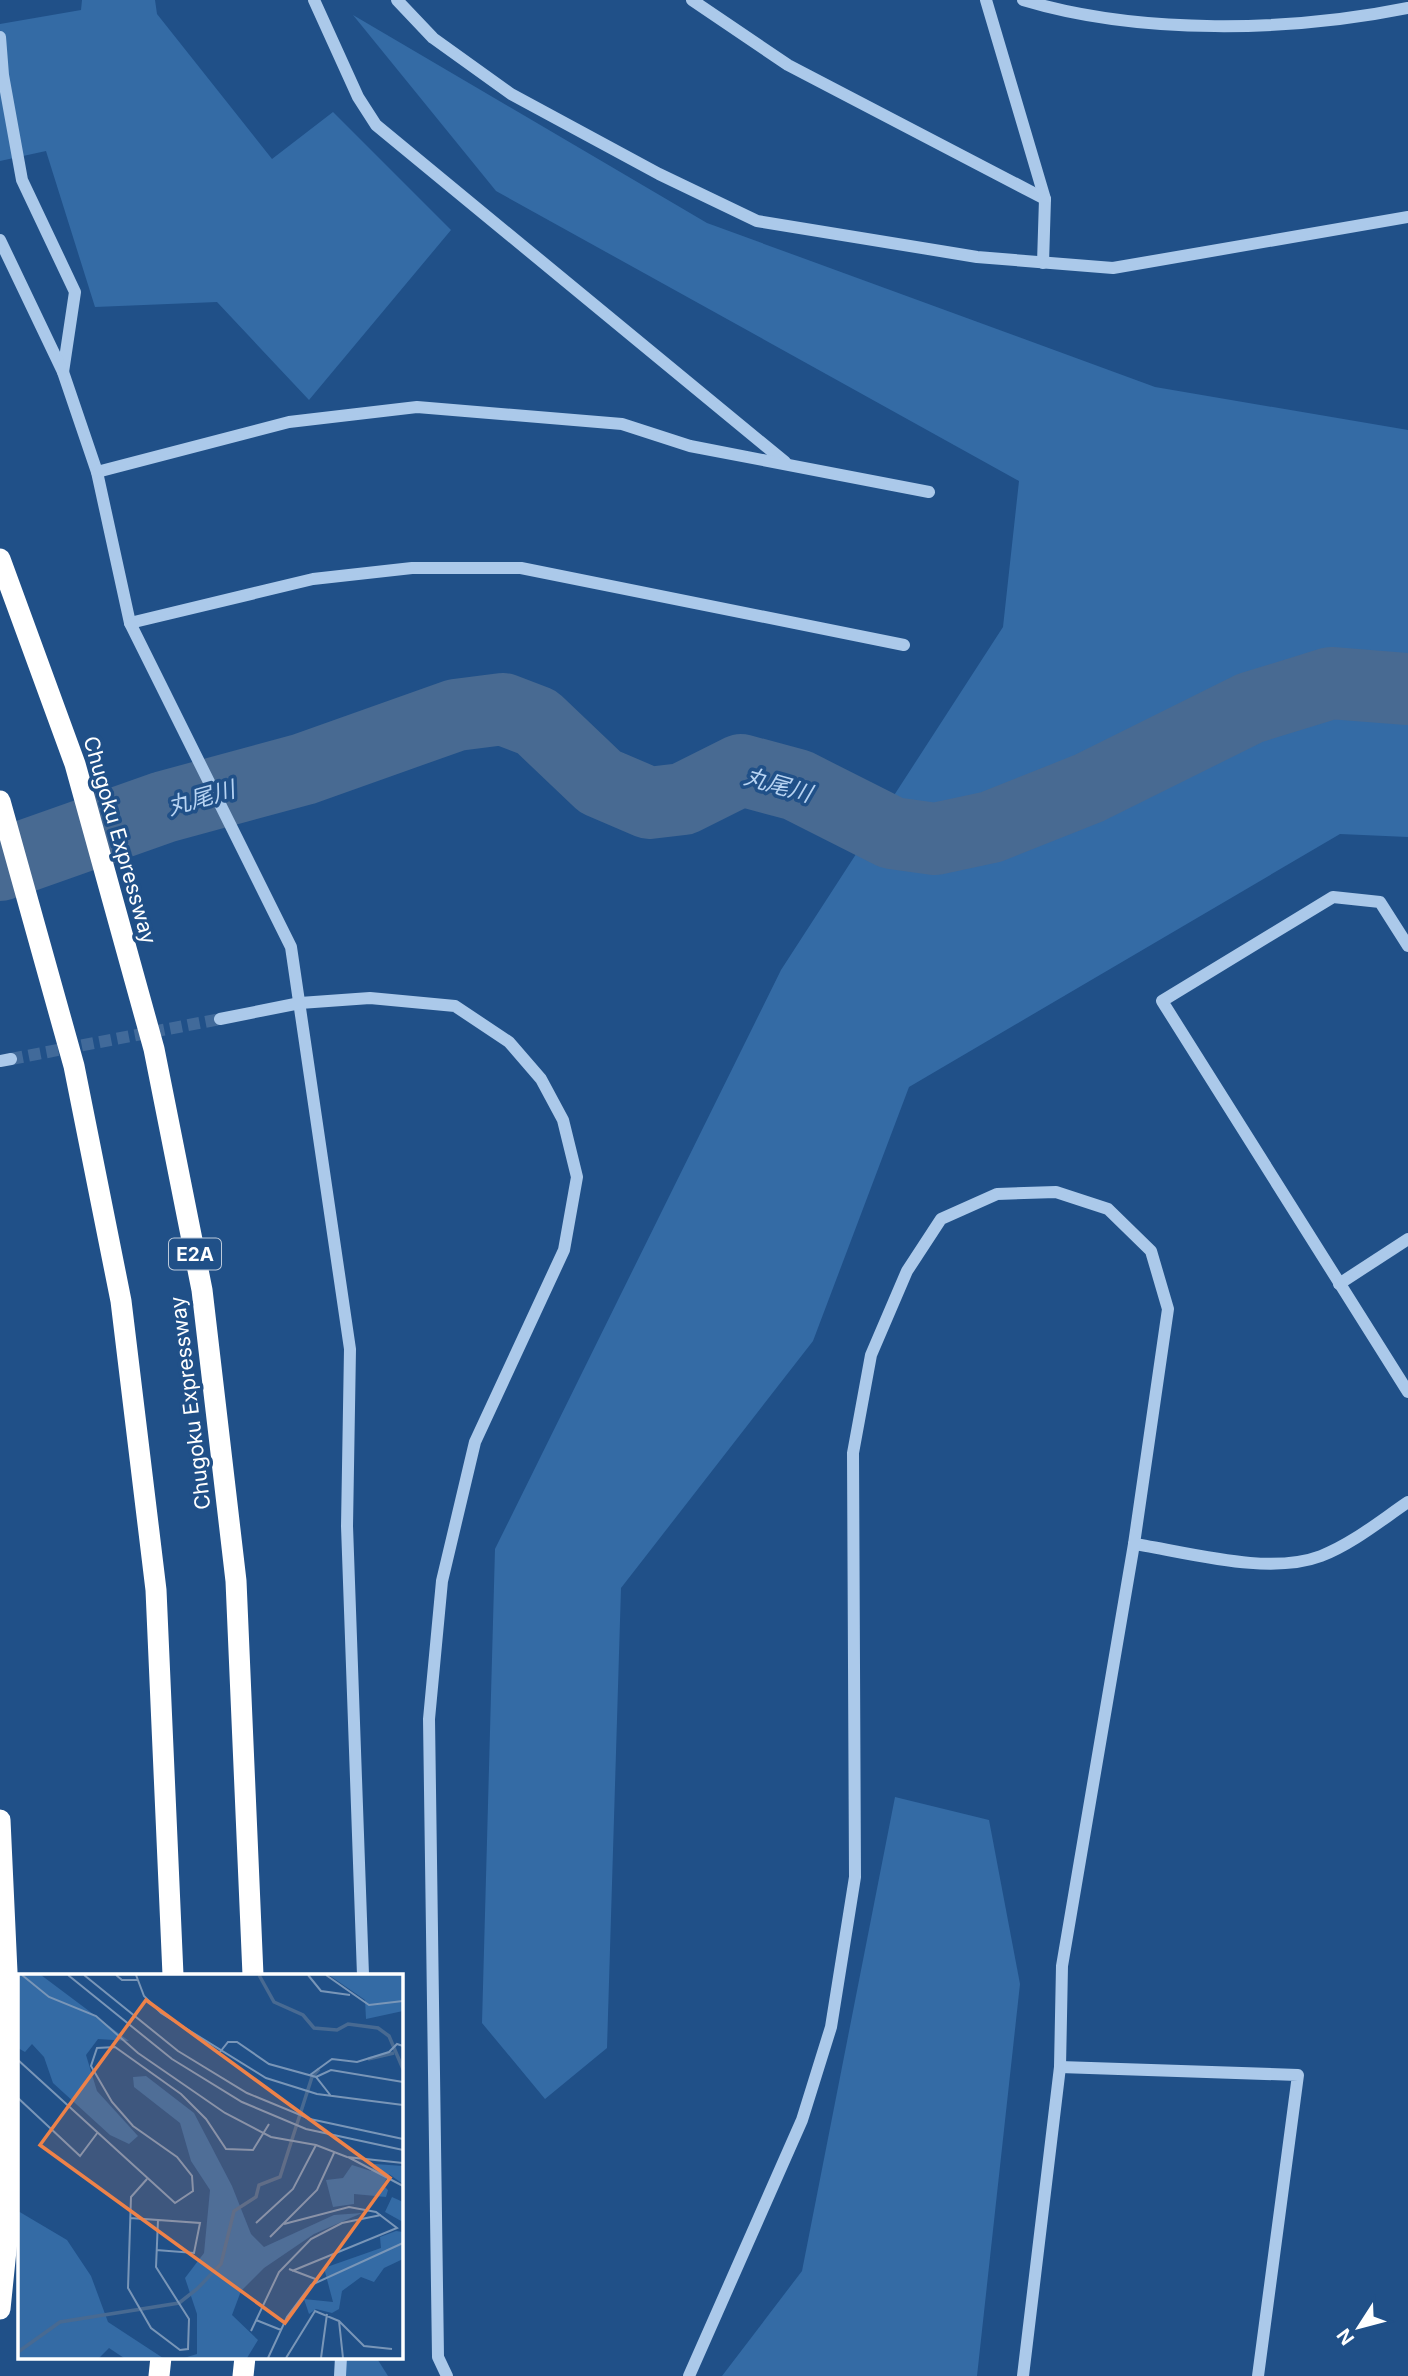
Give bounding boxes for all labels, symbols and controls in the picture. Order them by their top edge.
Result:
street label: Chugoku Expressway [78,733,162,947]
water label: 丸尾川 [741,762,818,809]
water label: 丸尾川 [164,774,241,821]
road number: E2A [169,1238,221,1270]
street label: Chugoku Expressway [164,1295,216,1511]
inset map [18,1974,402,2358]
north arrow [1324,2292,1394,2362]
text: N [1332,2324,1359,2349]

